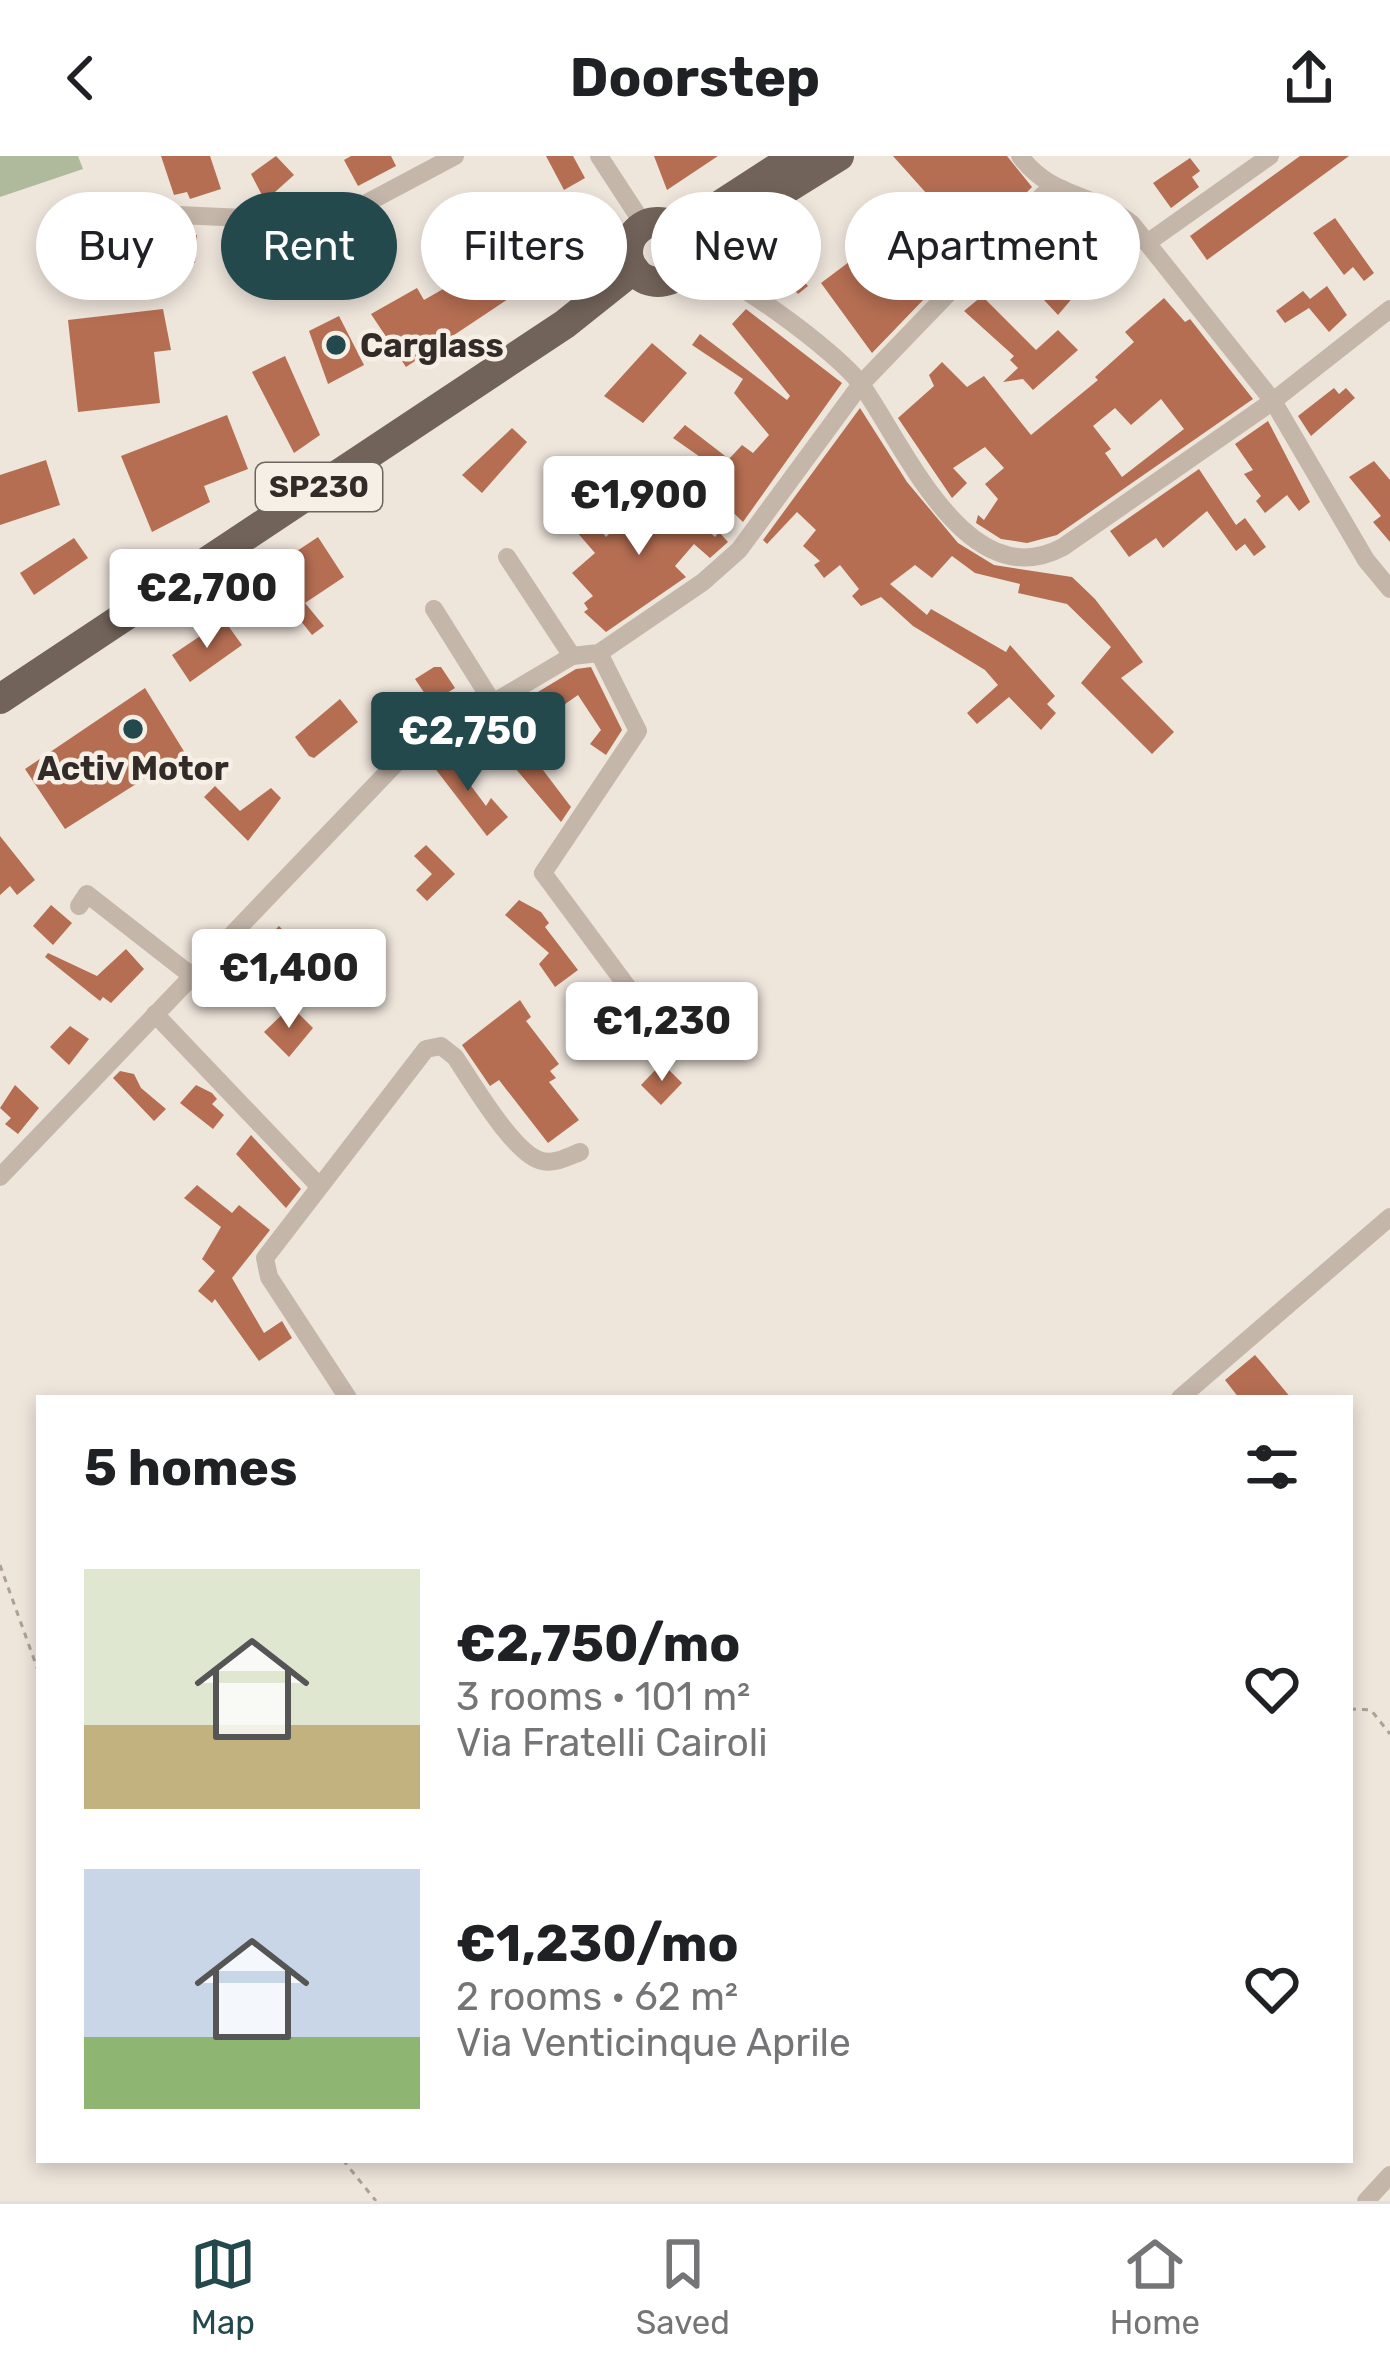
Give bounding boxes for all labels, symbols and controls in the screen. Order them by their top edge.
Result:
icon: back [48,45,114,111]
icon: share [1276,45,1342,111]
text: Doorstep [570,46,820,110]
chip: Buy [36,192,197,300]
chip: Rent [221,192,397,300]
chip: Filters [421,192,627,300]
chip: New [651,192,821,300]
chip: Apartment [845,192,1140,300]
place label: Carglass [360,326,504,365]
marker: Carglass [323,332,349,358]
pin: €1,900 [541,456,737,558]
road number: SP230 [256,463,382,511]
text: €1,900 [570,472,708,518]
pin: €2,700 [109,549,305,651]
text: €2,700 [137,565,278,611]
pin: €2,750 [370,692,566,794]
text: €2,750 [398,708,538,754]
marker: Activ Motor [120,716,146,742]
place label: Activ Motor [37,749,229,788]
pin: €1,400 [191,929,387,1031]
text: €1,400 [219,945,359,991]
pin: €1,230 [564,982,760,1084]
text: €1,230 [593,998,731,1044]
icon: filters [1239,1434,1305,1500]
text: 5 homes [84,1437,297,1498]
text: €2,750/mo [456,1613,740,1674]
icon: home [180,1617,324,1761]
icon: heart [1239,1656,1305,1722]
text: 3 rooms · 101 m² [456,1674,750,1720]
text: Via Fratelli Cairoli [456,1720,768,1766]
text: €1,230/mo [456,1913,739,1974]
icon: home [180,1917,324,2061]
icon: heart [1239,1956,1305,2022]
text: 2 rooms · 62 m² [456,1974,738,2020]
text: Via Venticinque Aprile [456,2020,851,2066]
tab: Map [190,2231,256,2342]
tab: Saved [636,2231,730,2342]
tab: Home [1110,2231,1200,2342]

